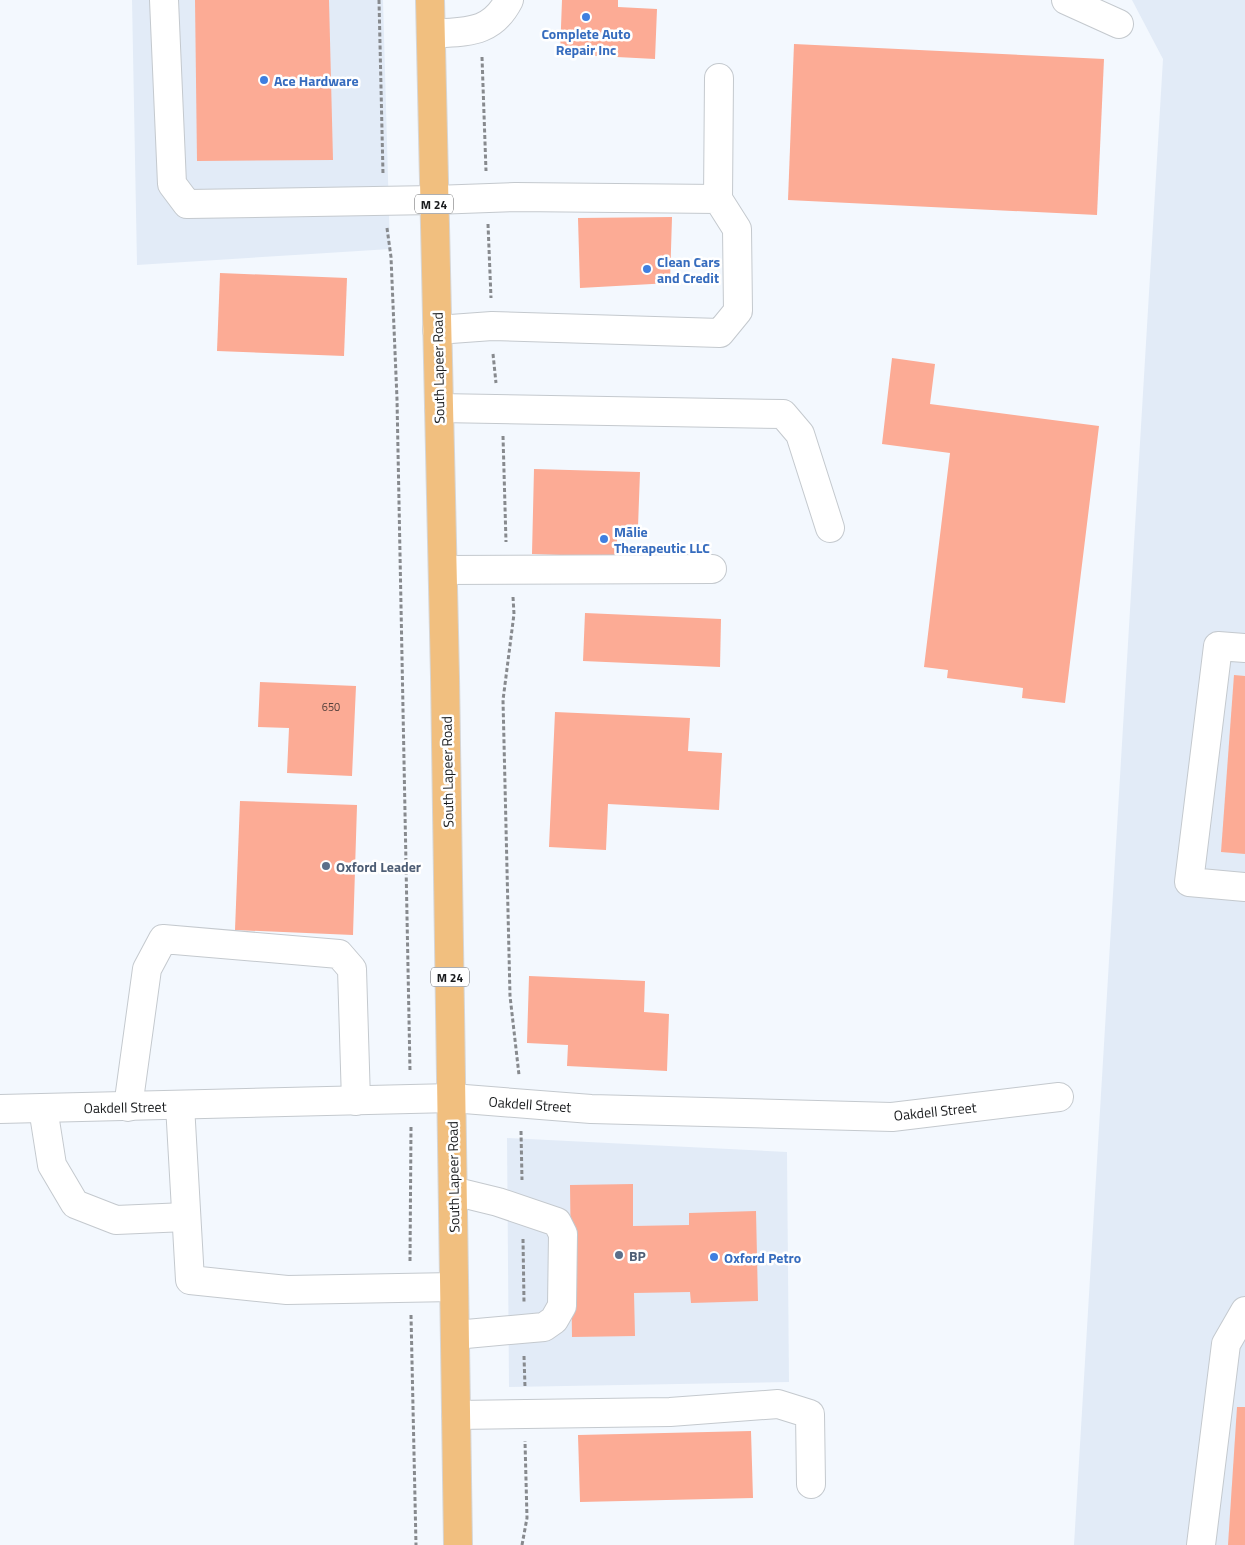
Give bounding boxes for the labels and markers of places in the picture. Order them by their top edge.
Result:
marker: Complete Auto Repair Inc [580,11,592,23]
place label: Complete Auto Repair Inc [541,23,631,60]
place label: Ace Hardware [274,70,359,91]
marker: Ace Hardware [258,74,270,86]
place label: Clean Cars and Credit [657,251,720,288]
marker: Clean Cars and Credit [641,263,653,275]
place label: Mālie Therapeutic LLC [614,521,710,558]
marker: Mālie Therapeutic LLC [598,533,610,545]
place label: Oxford Leader [336,856,421,877]
marker: Oxford Leader [320,860,332,872]
place label: BP [629,1245,646,1266]
place label: Oxford Petro [724,1247,801,1268]
marker: BP [613,1249,625,1261]
marker: Oxford Petro [708,1251,720,1263]

